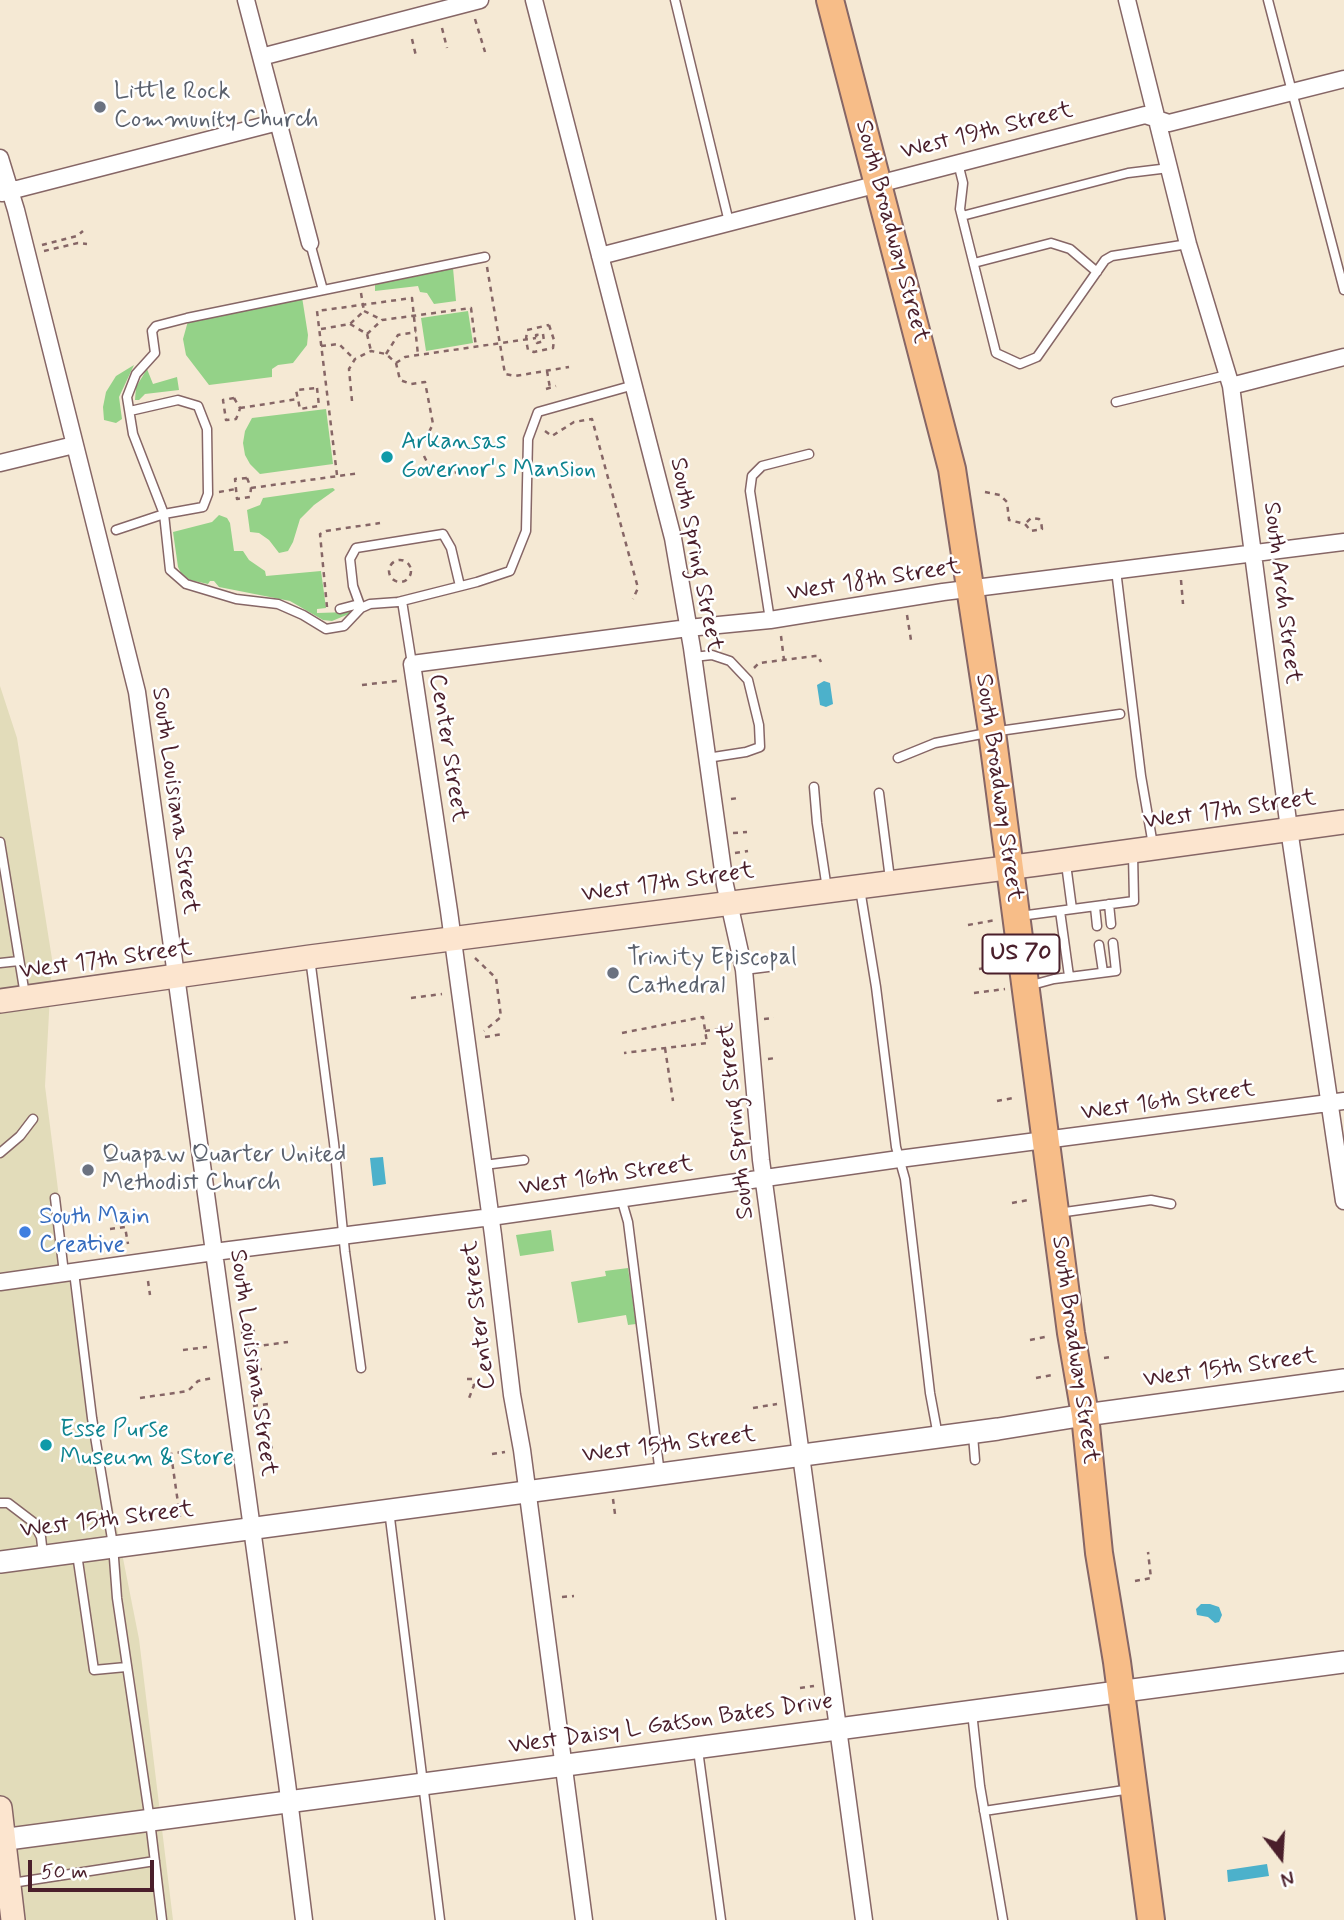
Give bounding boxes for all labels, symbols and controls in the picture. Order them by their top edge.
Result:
place label: Little Rock Community Church [114,79,319,135]
street label: West 19th Street [898,97,1076,167]
marker: Little Rock Community Church [92,99,108,115]
street label: South Broadway Street [847,117,935,347]
place label: Arkansas Governor's Mansion [401,429,596,485]
marker: Arkansas Governor's Mansion [379,449,395,465]
street label: South Spring Street [662,455,728,655]
street label: South Arch Street [1256,500,1306,686]
street label: West 18th Street [785,553,963,609]
street label: Center Street [421,672,473,824]
street label: South Broadway Street [968,672,1028,904]
street label: South Louisiana Street [144,686,204,916]
street label: West 17th Street [1142,785,1318,837]
street label: West 17th Street [580,858,756,910]
road number: US 70 [982,934,1060,973]
street label: West 17th Street [18,935,194,987]
place label: Trinity Episcopal Cathedral [627,945,797,1001]
marker: Trinity Episcopal Cathedral [605,965,621,981]
street label: South Spring Street [712,1021,762,1221]
street label: West 16th Street [1079,1076,1257,1128]
place label: Quapaw Quarter United Methodist Church [102,1142,346,1198]
street label: West 16th Street [517,1151,695,1203]
marker: Quapaw Quarter United Methodist Church [80,1162,96,1178]
place label: South Main Creative [39,1204,150,1260]
marker: South Main Creative [17,1224,33,1240]
street label: South Broadway Street [1044,1234,1104,1466]
street label: Center Street [457,1239,503,1391]
street label: South Louisiana Street [222,1248,282,1478]
street label: West 15th Street [1142,1343,1318,1395]
place label: Esse Purse Museum & Store [60,1417,234,1473]
street label: West 15th Street [581,1421,757,1471]
marker: Esse Purse Museum & Store [38,1437,54,1453]
street label: West 15th Street [19,1496,195,1546]
street label: West Daisy L Gatson Bates Drive [507,1688,835,1762]
north arrow [1246,1822,1316,1892]
scale bar [32,1846,158,1890]
text: 50 m [41,1858,88,1886]
text: N [1278,1864,1297,1891]

